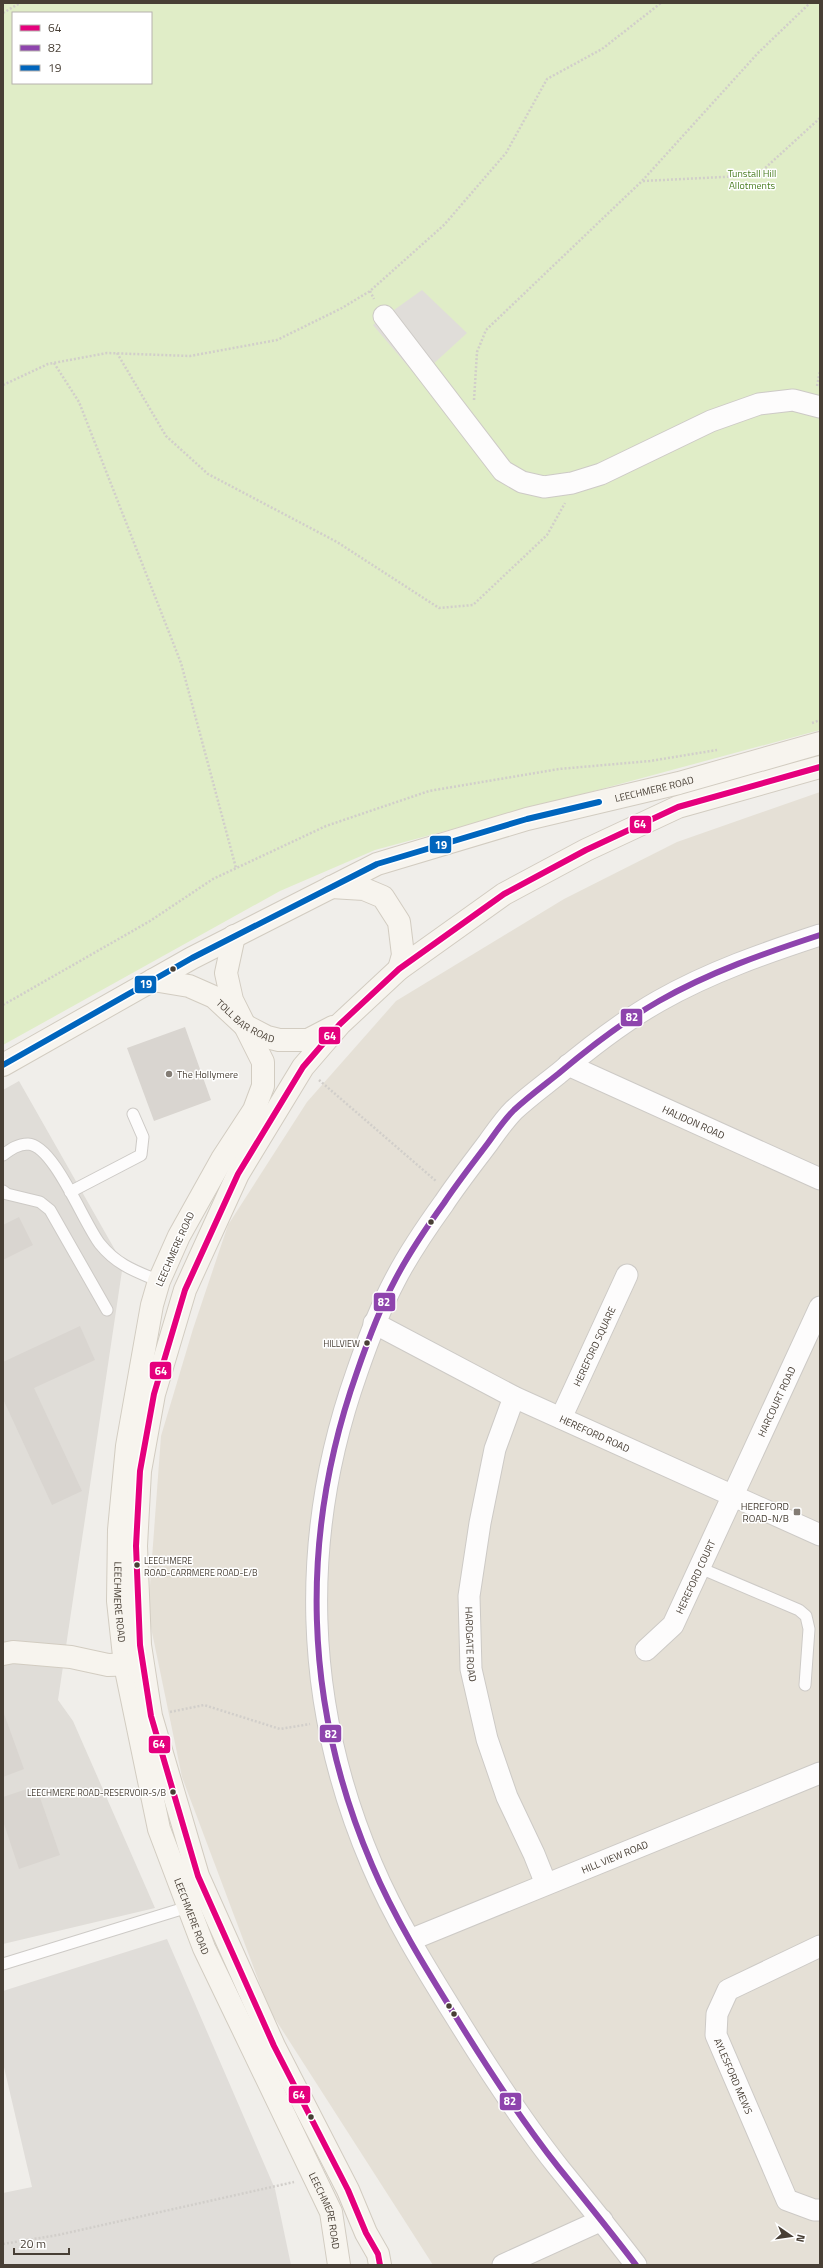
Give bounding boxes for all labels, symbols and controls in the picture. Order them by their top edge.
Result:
legend [12,12,152,84]
text: 64 [48,18,62,37]
text: 82 [48,38,61,57]
text: 19 [48,58,62,77]
park label: Tunstall Hill Allotments [728,166,776,193]
street label: LEECHMERE ROAD [613,772,695,805]
line badge: 64 [629,815,652,834]
text: 64 [634,816,646,832]
line badge: 19 [429,835,452,854]
text: 19 [435,837,447,853]
unlabelled marker [168,964,178,974]
line badge: 19 [134,975,157,994]
text: 19 [140,976,152,992]
street label: TOLL BAR ROAD [213,995,276,1046]
line badge: 82 [620,1008,643,1027]
text: 82 [626,1009,638,1025]
line badge: 64 [318,1026,341,1045]
text: 64 [324,1028,336,1044]
place label: The Hollymere [177,1067,238,1082]
marker: The Hollymere [164,1069,174,1079]
street label: HALIDON ROAD [660,1101,727,1143]
street label: LEECHMERE ROAD [152,1209,198,1289]
unlabelled marker [426,1217,436,1227]
line badge: 82 [373,1292,396,1312]
text: 82 [378,1294,390,1310]
street label: HEREFORD SQUARE [569,1303,619,1389]
place label: HILLVIEW [323,1337,360,1350]
marker: HILLVIEW [362,1338,372,1348]
line badge: 64 [149,1361,172,1380]
text: 64 [155,1363,167,1379]
street label: HARCOURT ROAD [754,1364,799,1439]
street label: HEREFORD ROAD [557,1411,632,1456]
place label: HEREFORD ROAD-N/B [741,1499,789,1526]
marker: HEREFORD ROAD-N/B [792,1507,802,1517]
street label: HEREFORD COURT [672,1536,719,1616]
place label: LEECHMERE ROAD-CARRMERE ROAD-E/B [144,1554,258,1579]
marker: LEECHMERE ROAD-CARRMERE ROAD-E/B [132,1560,142,1570]
street label: LEECHMERE ROAD [110,1561,130,1643]
street label: HARDGATE ROAD [462,1607,481,1683]
line badge: 82 [319,1724,342,1743]
text: 82 [325,1726,337,1742]
line badge: 64 [148,1735,171,1754]
text: 64 [153,1736,165,1752]
place label: LEECHMERE ROAD-RESERVOIR-S/B [27,1786,166,1799]
marker: LEECHMERE ROAD-RESERVOIR-S/B [168,1787,178,1797]
street label: HILL VIEW ROAD [579,1836,650,1877]
street label: LEECHMERE ROAD [171,1876,214,1957]
unlabelled marker [444,2001,454,2011]
unlabelled marker [449,2009,459,2019]
street label: AYLESFORD MEWS [711,2036,757,2116]
line badge: 64 [288,2085,311,2104]
text: 64 [293,2087,305,2103]
line badge: 82 [499,2092,522,2111]
text: 82 [504,2093,516,2109]
unlabelled marker [306,2112,316,2122]
street label: LEECHMERE ROAD [305,2170,344,2250]
north arrow [771,2216,811,2256]
scale bar [14,2230,69,2256]
text: N [792,2233,809,2244]
text: 20 m [20,2234,46,2253]

